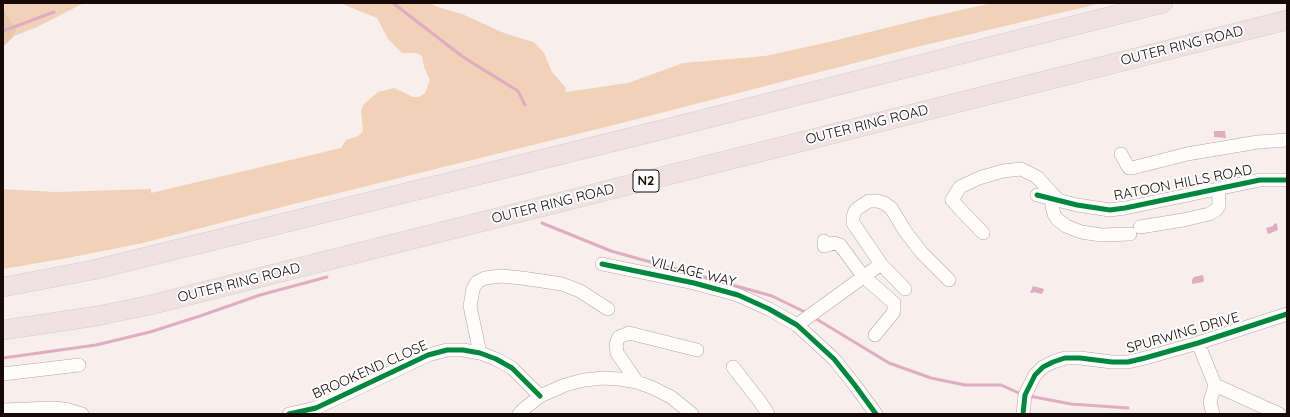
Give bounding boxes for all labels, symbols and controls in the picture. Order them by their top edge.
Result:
street label: OUTER RING ROAD [1119,23,1245,69]
street label: OUTER RING ROAD [804,102,930,148]
street label: RATOON HILLS ROAD [1112,161,1254,205]
road number: N2 [633,170,659,192]
street label: OUTER RING ROAD [490,181,616,227]
street label: VILLAGE WAY [648,253,738,291]
street label: OUTER RING ROAD [176,260,302,306]
street label: SPURWING DRIVE [1125,309,1241,357]
street label: BROOKEND CLOSE [310,337,430,403]

